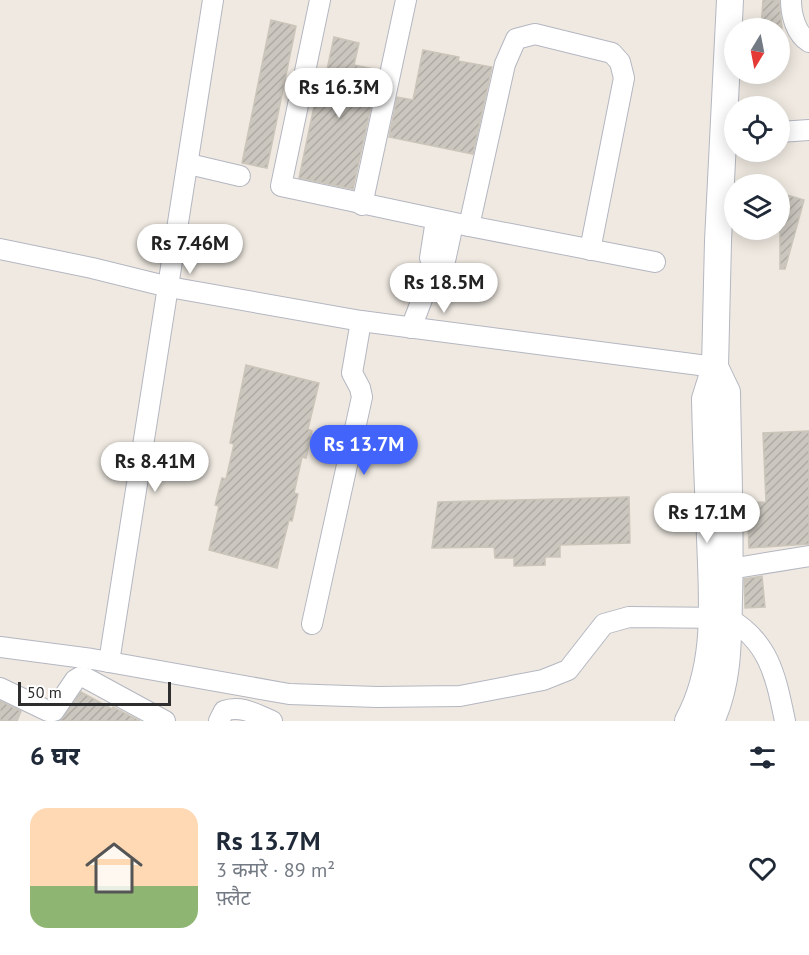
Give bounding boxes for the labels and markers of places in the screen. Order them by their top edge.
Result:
pin: Rs 16.3M [277,68,401,119]
pin: Rs 7.46M [128,224,252,275]
pin: Rs 18.5M [382,263,506,314]
pin: Rs 13.7M [302,425,426,476]
pin: Rs 8.41M [93,442,217,493]
pin: Rs 17.1M [645,493,769,544]

